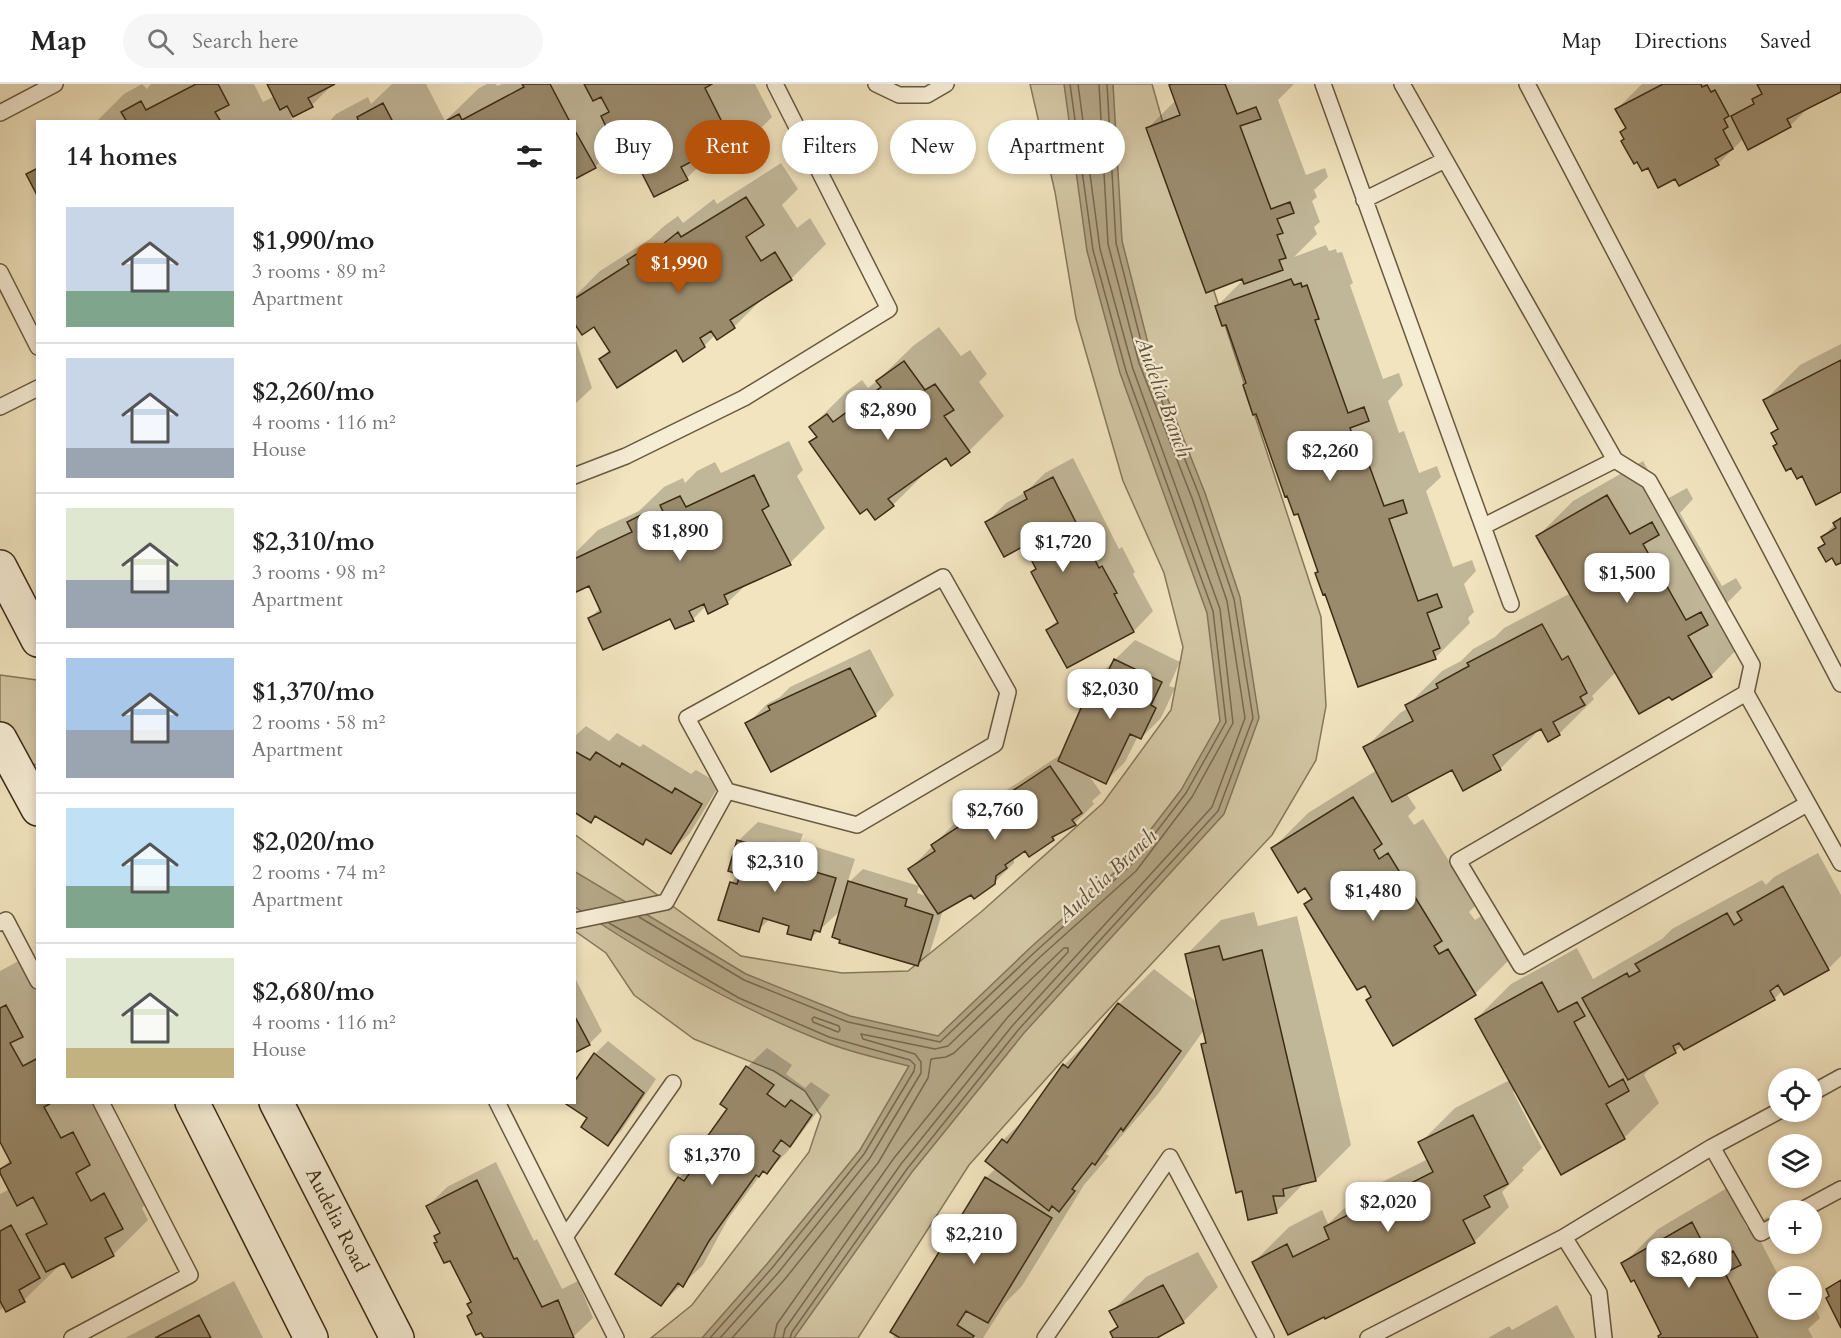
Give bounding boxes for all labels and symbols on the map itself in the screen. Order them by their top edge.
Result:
pin: $1,990 [630,243,728,294]
water label: Audelia Branch [1127,332,1198,462]
pin: $2,890 [839,390,937,441]
pin: $2,260 [1281,431,1379,482]
pin: $1,890 [631,511,729,562]
pin: $1,720 [1014,522,1112,573]
pin: $1,500 [1578,553,1676,604]
pin: $2,030 [1061,669,1159,720]
pin: $2,760 [946,790,1044,841]
water label: Audelia Branch [1050,822,1163,931]
pin: $2,310 [726,842,824,893]
pin: $1,480 [1324,871,1422,922]
pin: $1,370 [663,1135,761,1186]
street label: Audelia Road [299,1163,375,1277]
pin: $2,020 [1339,1182,1437,1233]
pin: $2,210 [925,1214,1023,1265]
pin: $2,680 [1640,1238,1738,1289]

